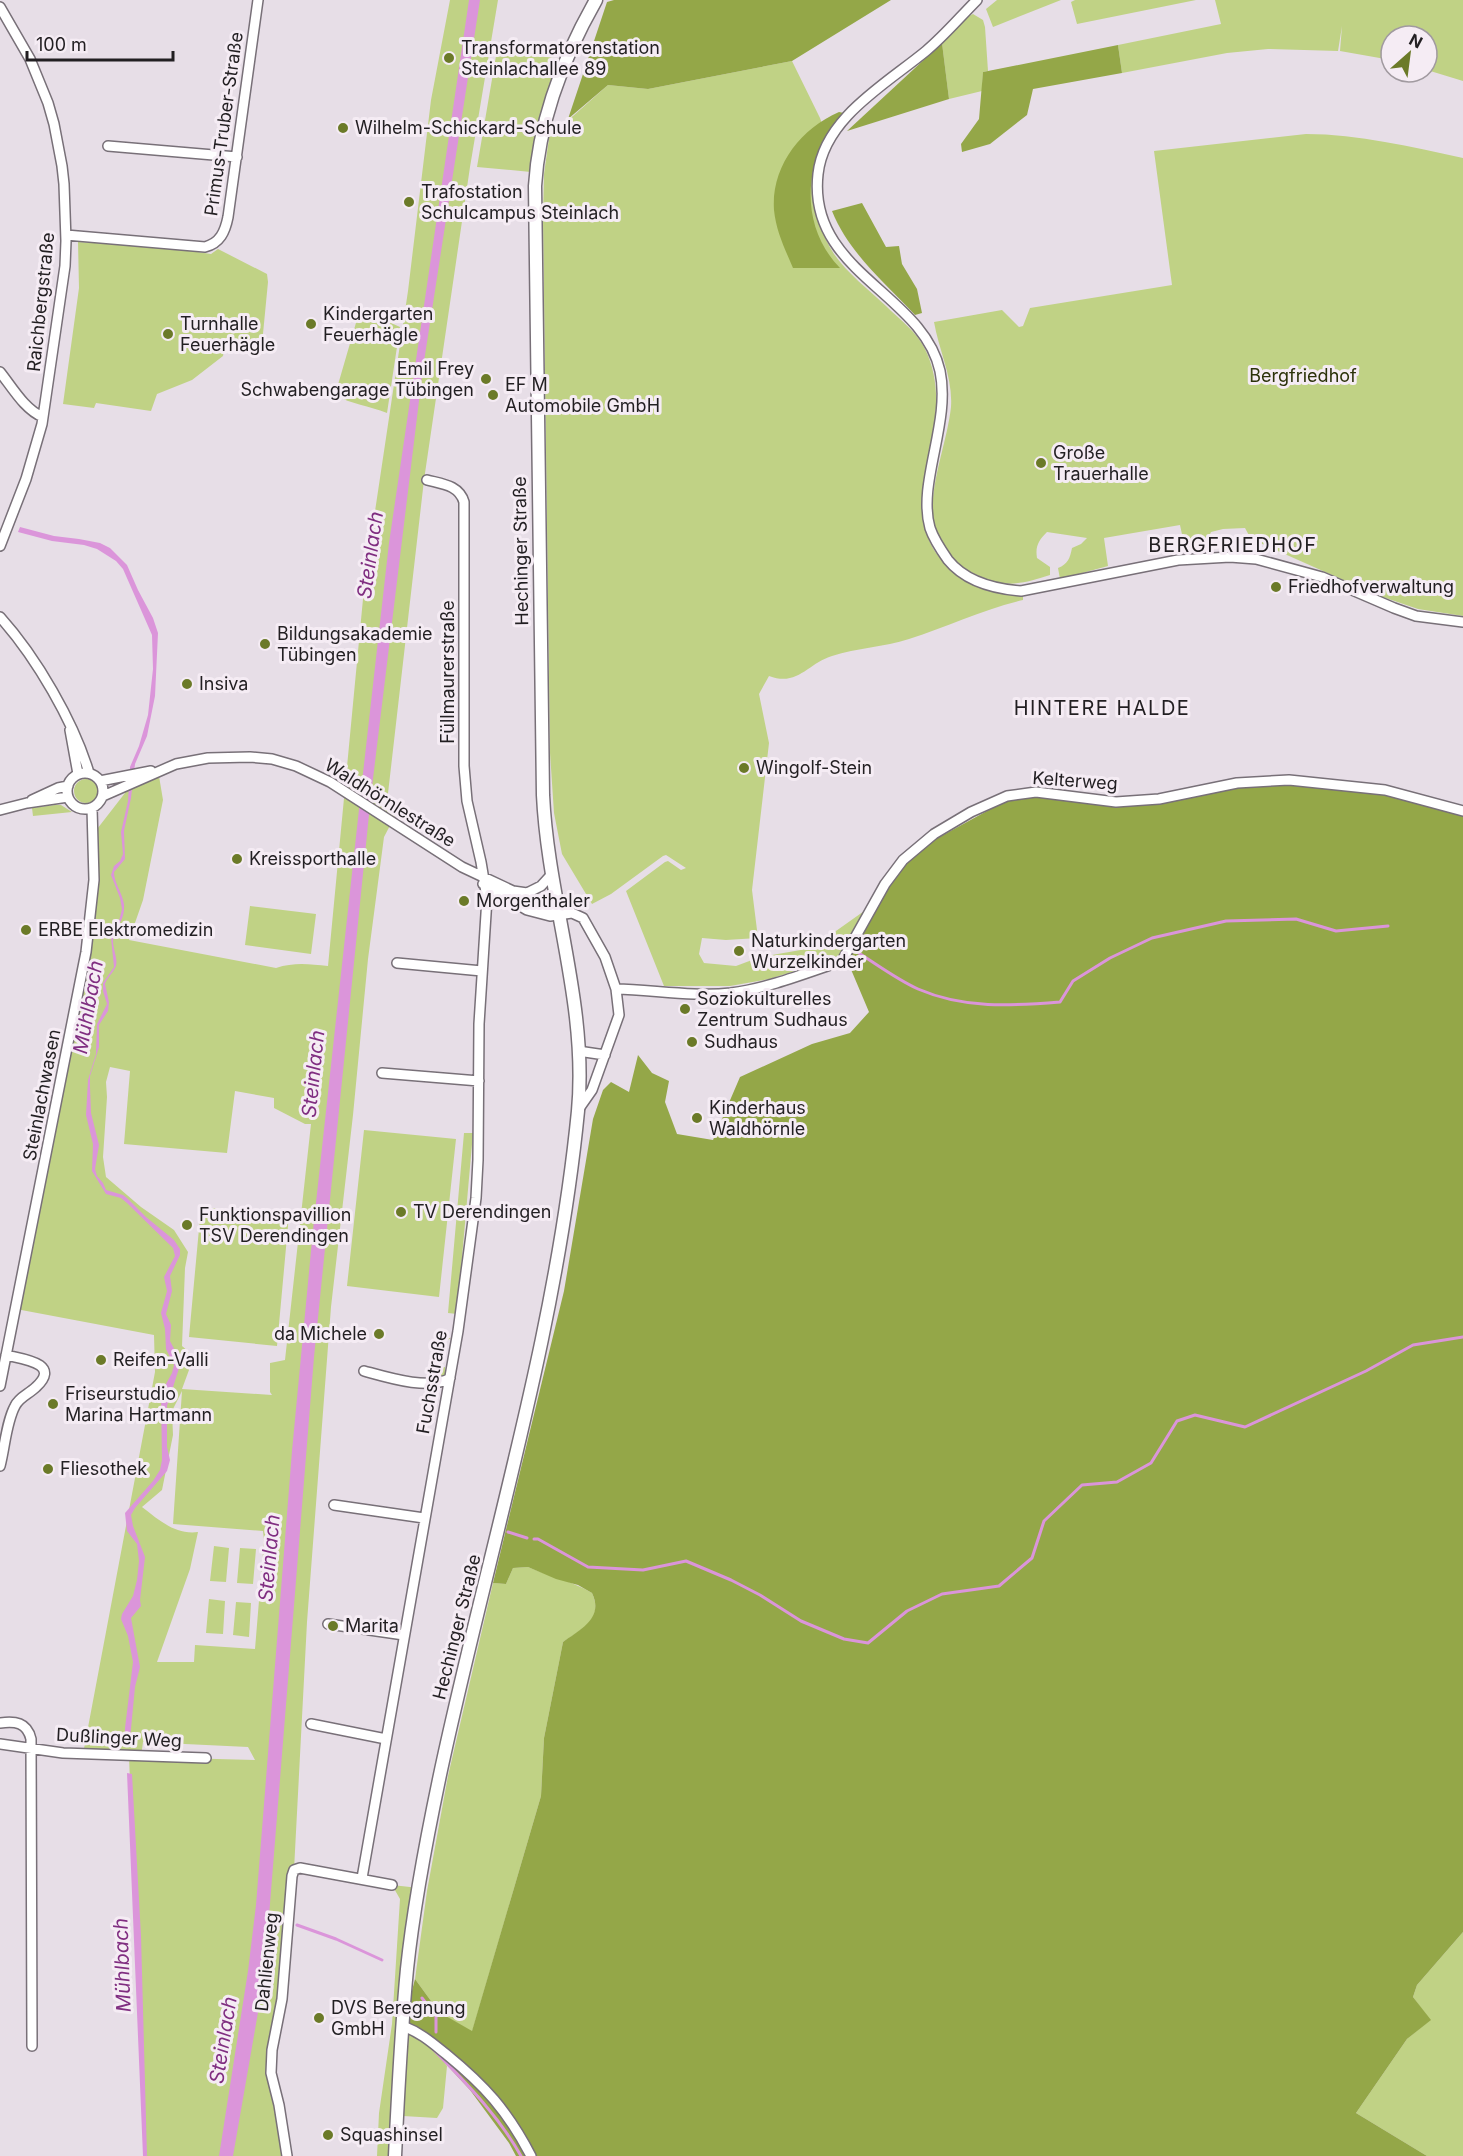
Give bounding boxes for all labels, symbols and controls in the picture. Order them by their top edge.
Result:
scale bar [27,24,172,62]
north arrow [1379,24,1439,84]
text: N [1406,29,1426,52]
street label: Primus-Truber-Straße [200,31,247,217]
text: 100 m [36,34,87,55]
place label: Transformatorenstation Steinlachallee 89 [461,37,660,79]
marker: Transformatorenstation Steinlachallee 89 [442,51,456,65]
place label: Wilhelm-Schickard-Schule [355,117,582,138]
marker: Wilhelm-Schickard-Schule [336,121,350,135]
place label: Trafostation Schulcampus Steinlach [421,181,619,223]
marker: Trafostation Schulcampus Steinlach [402,195,416,209]
street label: Raichbergstraße [23,231,58,373]
place label: Kindergarten Feuerhägle [323,303,433,345]
place label: Turnhalle Feuerhägle [180,313,275,355]
marker: Kindergarten Feuerhägle [304,317,318,331]
marker: Turnhalle Feuerhägle [161,327,175,341]
place label: Emil Frey Schwabengarage Tübingen [240,358,474,400]
park label: Bergfriedhof [1249,365,1357,386]
marker: Emil Frey Schwabengarage Tübingen [479,372,493,386]
place label: EF M Automobile GmbH [505,374,660,416]
marker: EF M Automobile GmbH [486,388,500,402]
place label: Große Trauerhalle [1053,442,1149,484]
marker: Große Trauerhalle [1034,456,1048,470]
street label: Hechinger Straße [509,476,532,626]
water label: Steinlach [352,510,388,600]
district label: BERGFRIEDHOF [1148,533,1318,557]
place label: Friedhofverwaltung [1288,576,1454,597]
marker: Friedhofverwaltung [1269,580,1283,594]
street label: Füllmaurerstraße [437,600,458,744]
place label: Bildungsakademie Tübingen [277,623,433,665]
marker: Bildungsakademie Tübingen [258,637,272,651]
place label: Insiva [199,673,248,694]
marker: Insiva [180,677,194,691]
district label: HINTERE HALDE [1014,696,1190,720]
street label: Waldhörnlestraße [321,754,459,851]
place label: Wingolf-Stein [756,757,872,778]
marker: Wingolf-Stein [737,761,751,775]
street label: Kelterweg [1032,767,1118,794]
place label: Kreissporthalle [249,848,376,869]
marker: Kreissporthalle [230,852,244,866]
place label: Morgenthaler [476,890,590,911]
marker: Morgenthaler [457,894,471,908]
place label: ERBE Elektromedizin [38,919,213,940]
marker: ERBE Elektromedizin [19,923,33,937]
place label: Naturkindergarten Wurzelkinder [751,930,906,972]
marker: Naturkindergarten Wurzelkinder [732,944,746,958]
water label: Mühlbach [68,958,108,1056]
place label: Soziokulturelles Zentrum Sudhaus [697,988,848,1030]
marker: Soziokulturelles Zentrum Sudhaus [678,1002,692,1016]
street label: Steinlachwasen [18,1027,65,1162]
water label: Steinlach [296,1029,330,1119]
place label: Sudhaus [704,1031,778,1052]
marker: Sudhaus [685,1035,699,1049]
place label: Kinderhaus Waldhörnle [709,1097,806,1139]
marker: Kinderhaus Waldhörnle [690,1111,704,1125]
place label: TV Derendingen [413,1201,551,1222]
place label: Funktionspavillion TSV Derendingen [199,1204,351,1246]
marker: TV Derendingen [394,1205,408,1219]
marker: Funktionspavillion TSV Derendingen [180,1218,194,1232]
place label: da Michele [274,1323,367,1344]
marker: da Michele [372,1327,386,1341]
street label: Fuchsstraße [412,1328,451,1435]
place label: Reifen-Valli [113,1349,209,1370]
marker: Reifen-Valli [94,1353,108,1367]
place label: Friseurstudio Marina Hartmann [65,1383,212,1425]
marker: Friseurstudio Marina Hartmann [46,1397,60,1411]
place label: Fliesothek [60,1458,147,1479]
marker: Fliesothek [41,1462,55,1476]
water label: Steinlach [253,1513,285,1603]
street label: Hechinger Straße [428,1552,485,1702]
place label: Marita [345,1615,399,1636]
marker: Marita [326,1619,340,1633]
street label: Dußlinger Weg [56,1724,182,1751]
street label: Dahlienweg [251,1911,282,2013]
water label: Mühlbach [108,1917,136,2013]
water label: Steinlach [204,1995,242,2085]
place label: DVS Beregnung GmbH [331,1997,466,2039]
marker: DVS Beregnung GmbH [312,2011,326,2025]
place label: Squashinsel [340,2124,443,2145]
marker: Squashinsel [321,2128,335,2142]

